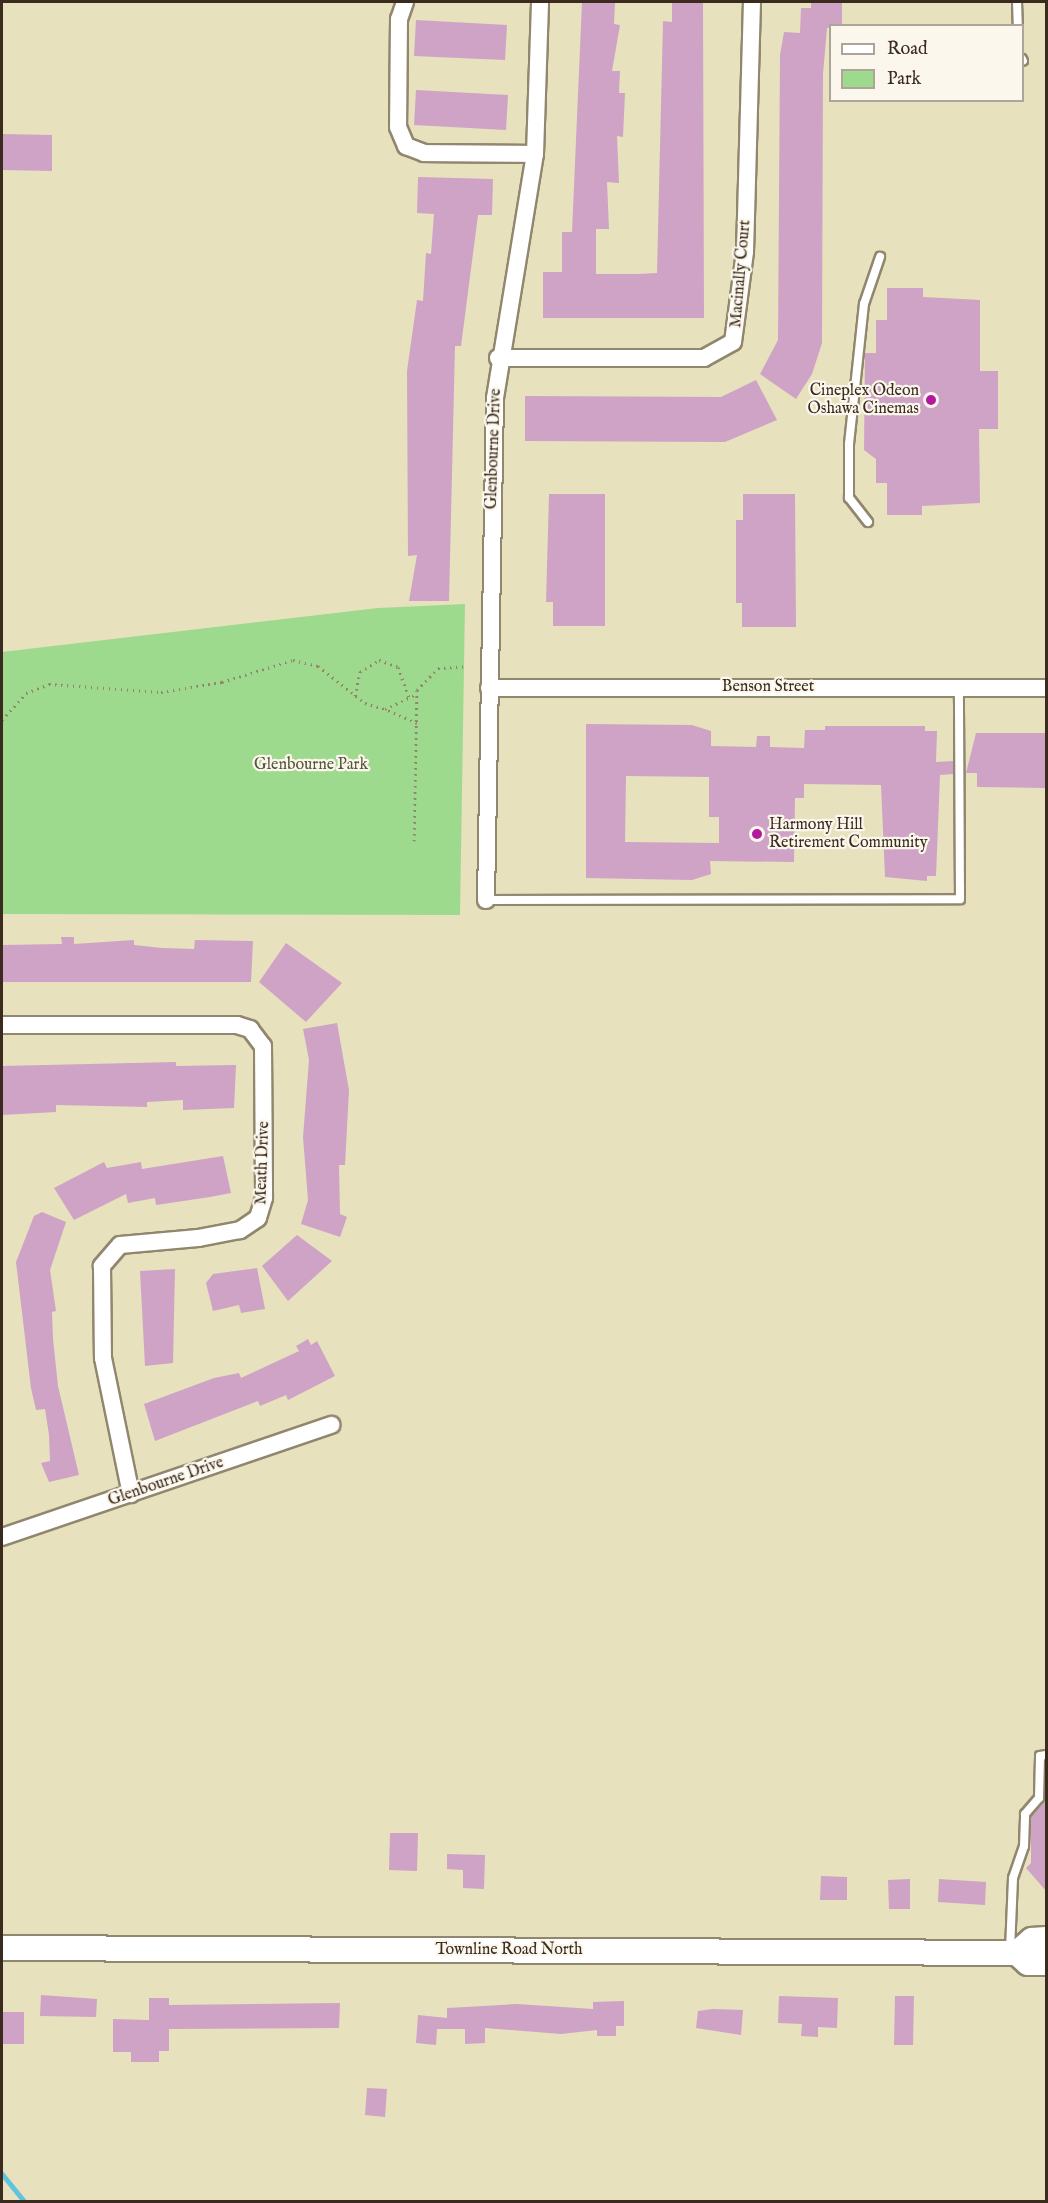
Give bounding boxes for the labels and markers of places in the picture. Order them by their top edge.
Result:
place label: Cineplex Odeon Oshawa Cinemas [808,381,919,419]
marker: Cineplex Odeon Oshawa Cinemas [924,393,938,407]
place label: Harmony Hill Retirement Community [769,815,928,853]
marker: Harmony Hill Retirement Community [750,827,764,841]

